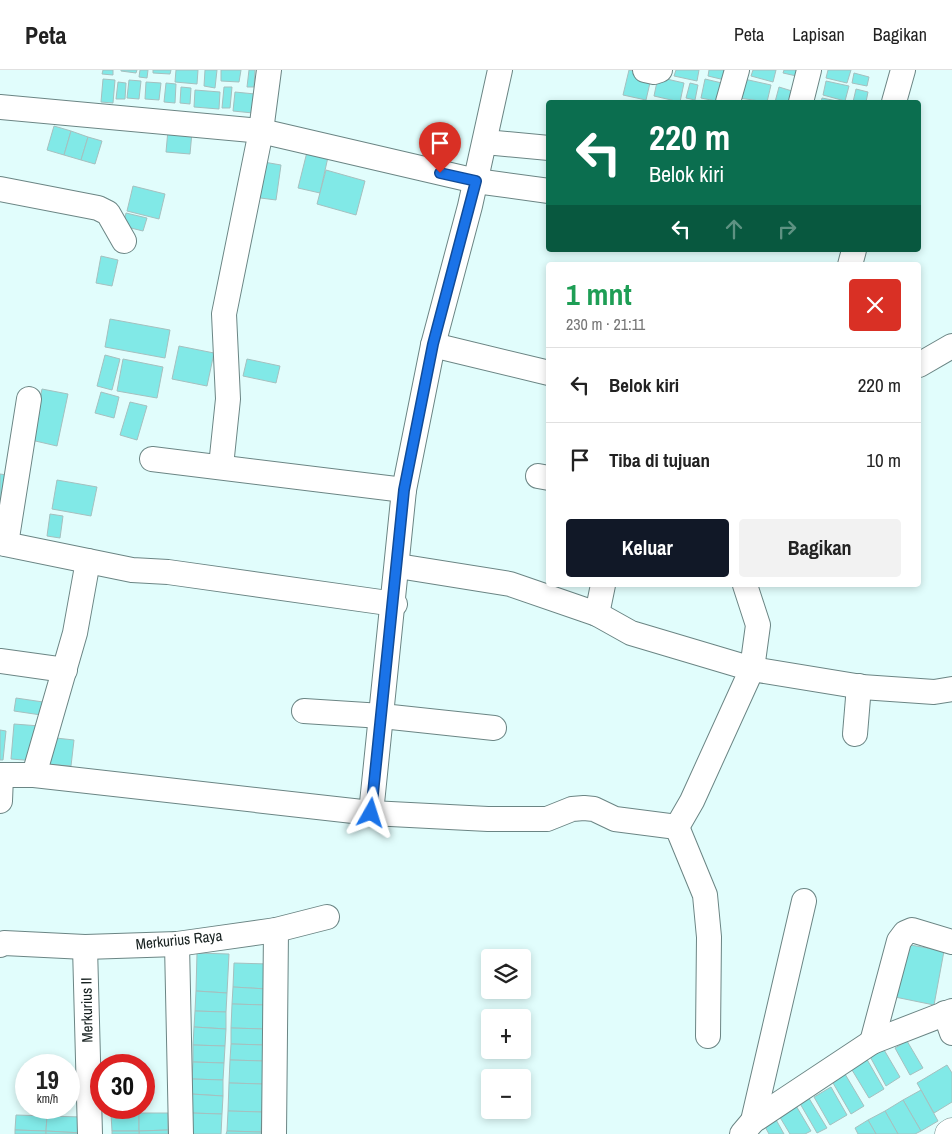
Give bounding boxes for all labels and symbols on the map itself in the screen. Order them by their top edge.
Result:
pin [419,122,461,173]
position arrow [344,786,396,838]
street label: Merkurius Raya [135,925,223,954]
street label: Merkurius II [75,977,98,1043]
speed limit sign: 30 [90,1054,155,1119]

